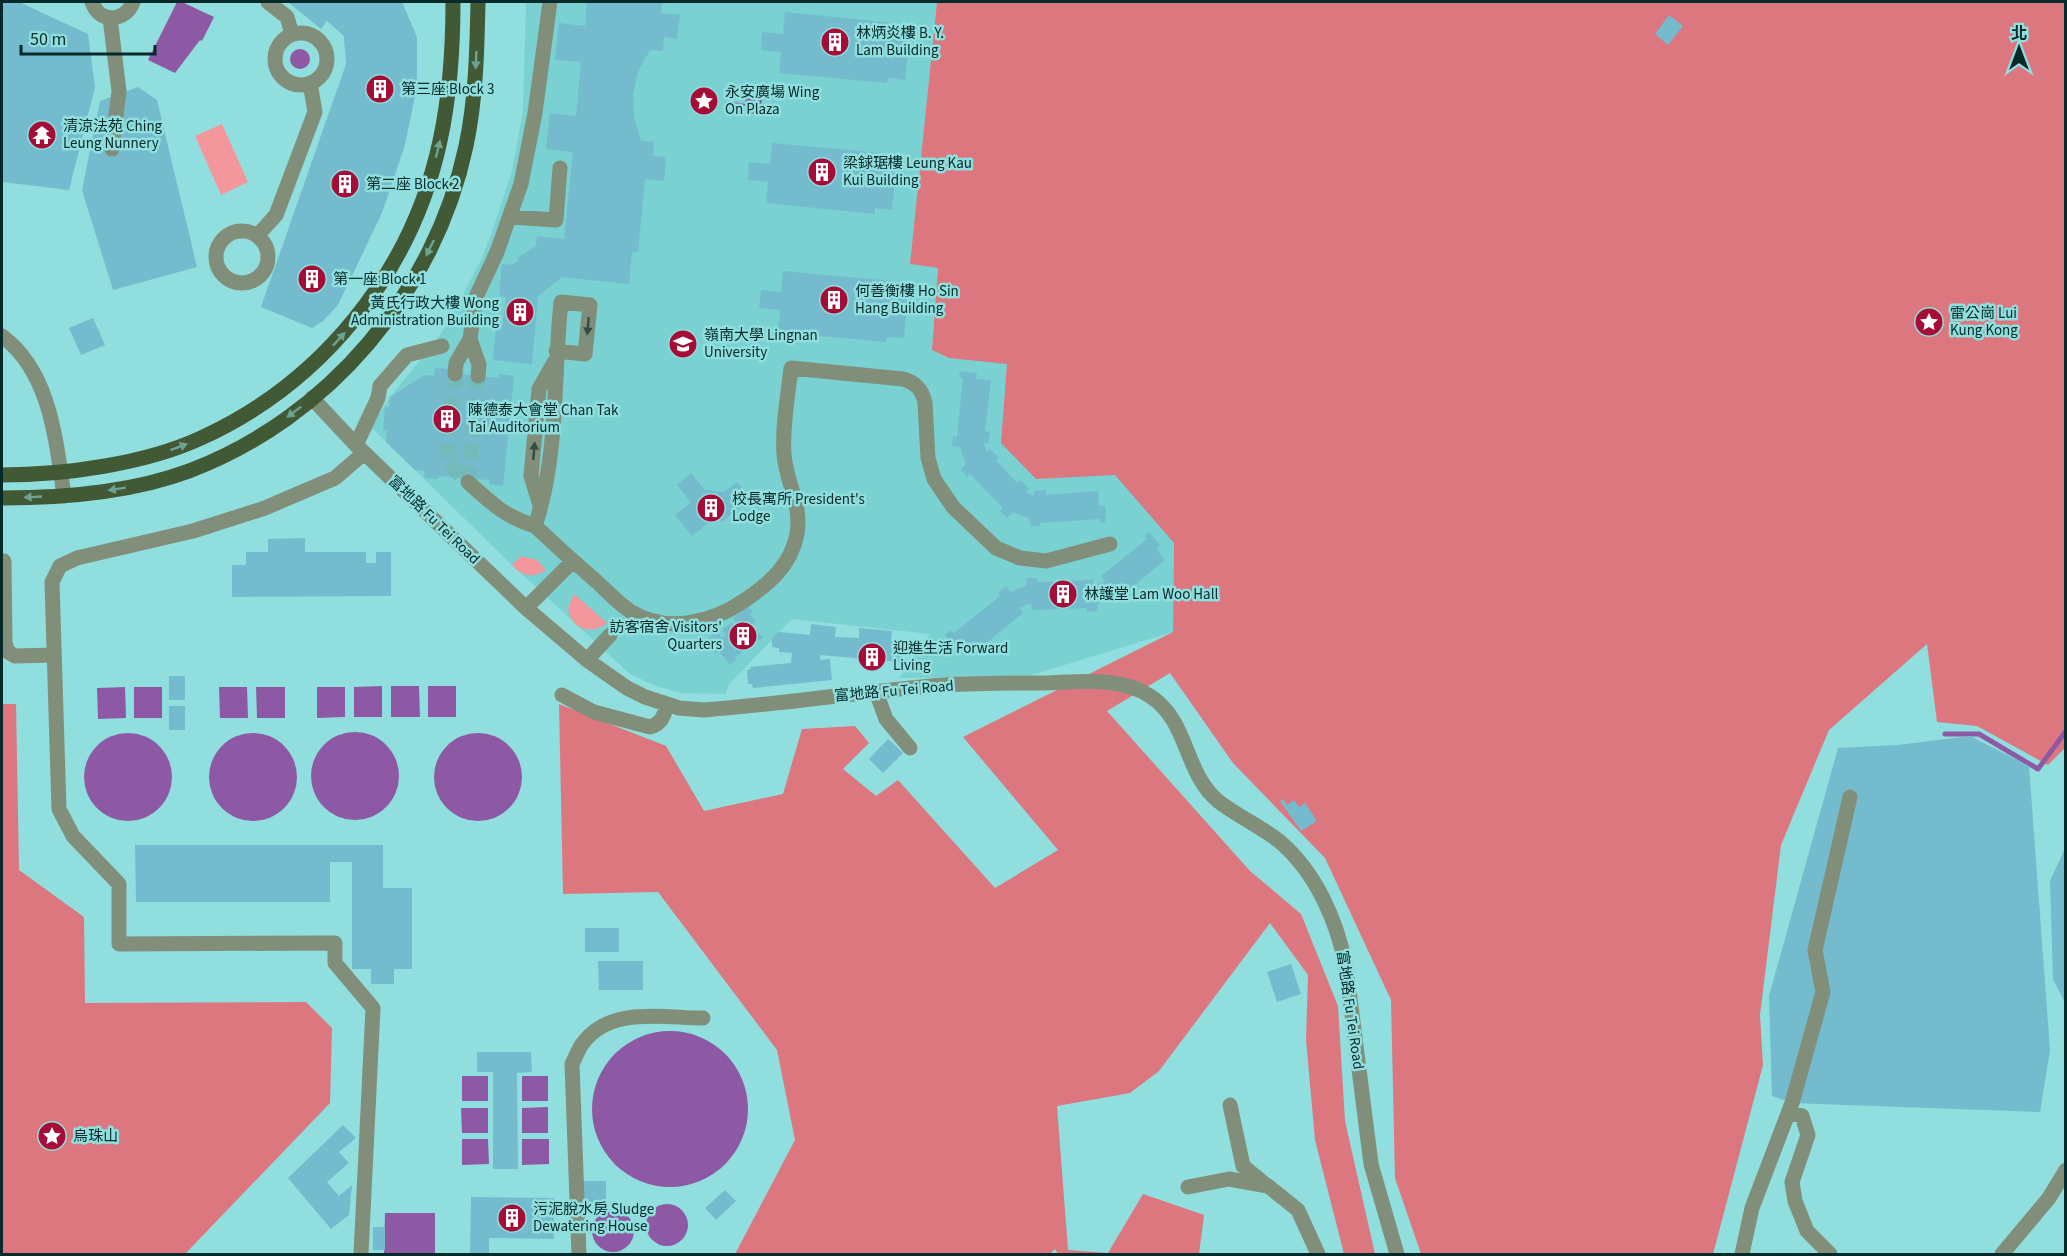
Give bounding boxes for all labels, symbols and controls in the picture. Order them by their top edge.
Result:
scale bar [21,18,154,56]
north arrow [1989,18,2049,78]
place label: 林炳炎樓 B. Y. Lam Building [856,23,944,61]
text: 北 [2011,23,2027,45]
building icon: 林炳炎樓 B. Y. Lam Building [819,26,851,58]
text: 50 m [30,27,66,52]
one-way arrow [472,50,481,69]
building icon: 第三座 Block 3 [364,73,396,105]
place label: 第三座 Block 3 [401,79,495,100]
place label: 永安廣場 Wing On Plaza [725,82,820,120]
place icon: 永安廣場 Wing On Plaza [688,85,720,117]
place label: 清涼法苑 Ching Leung Nunnery [63,116,163,154]
temple icon: 清涼法苑 Ching Leung Nunnery [26,119,58,151]
one-way arrow [434,140,444,158]
place label: 梁銶琚樓 Leung Kau Kui Building [843,153,972,191]
building icon: 梁銶琚樓 Leung Kau Kui Building [806,156,838,188]
building icon: 第二座 Block 2 [329,168,361,200]
place label: 第二座 Block 2 [366,174,460,195]
one-way arrow [426,239,435,256]
building icon: 第一座 Block 1 [296,263,328,295]
place label: 第一座 Block 1 [333,269,427,290]
place label: 何善衡樓 Ho Sin Hang Building [855,281,959,319]
building icon: 何善衡樓 Ho Sin Hang Building [818,284,850,316]
place label: 黃氏行政大樓 Wong Administration Building [351,293,499,331]
building icon: 黃氏行政大樓 Wong Administration Building [504,296,536,328]
place label: 雷公崗 Lui Kung Kong [1950,303,2018,341]
place icon: 雷公崗 Lui Kung Kong [1913,306,1945,338]
one-way arrow [583,317,593,336]
place label: 嶺南大學 Lingnan University [704,325,818,363]
school or university icon: 嶺南大學 Lingnan University [667,328,699,360]
one-way arrow [332,331,346,346]
place label: 陳德泰大會堂 Chan Tak Tai Auditorium [468,400,619,438]
building icon: 陳德泰大會堂 Chan Tak Tai Auditorium [431,403,463,435]
one-way arrow [287,406,302,418]
one-way arrow [170,441,188,451]
one-way arrow [529,441,539,460]
street label: 富地路 Fu Tei Road [384,471,484,569]
one-way arrow [108,485,127,494]
place label: 校長寓所 President's Lodge [732,489,865,527]
building icon: 校長寓所 President's Lodge [695,492,727,524]
one-way arrow [23,493,42,502]
building icon: 林護堂 Lam Woo Hall [1047,578,1079,610]
place label: 林護堂 Lam Woo Hall [1084,584,1219,605]
place label: 訪客宿舍 Visitors' Quarters [609,617,722,655]
building icon: 訪客宿舍 Visitors' Quarters [727,620,759,652]
place label: 迎進生活 Forward Living [893,638,1008,676]
building icon: 迎進生活 Forward Living [856,641,888,673]
street label: 富地路 Fu Tei Road [833,675,955,707]
street label: 富地路 Fu Tei Road [1331,949,1369,1071]
place icon: 烏珠山 [36,1120,68,1152]
place label: 烏珠山 [73,1126,118,1147]
place label: 污泥脫水房 Sludge Dewatering House [533,1199,654,1237]
building icon: 污泥脫水房 Sludge Dewatering House [496,1202,528,1234]

